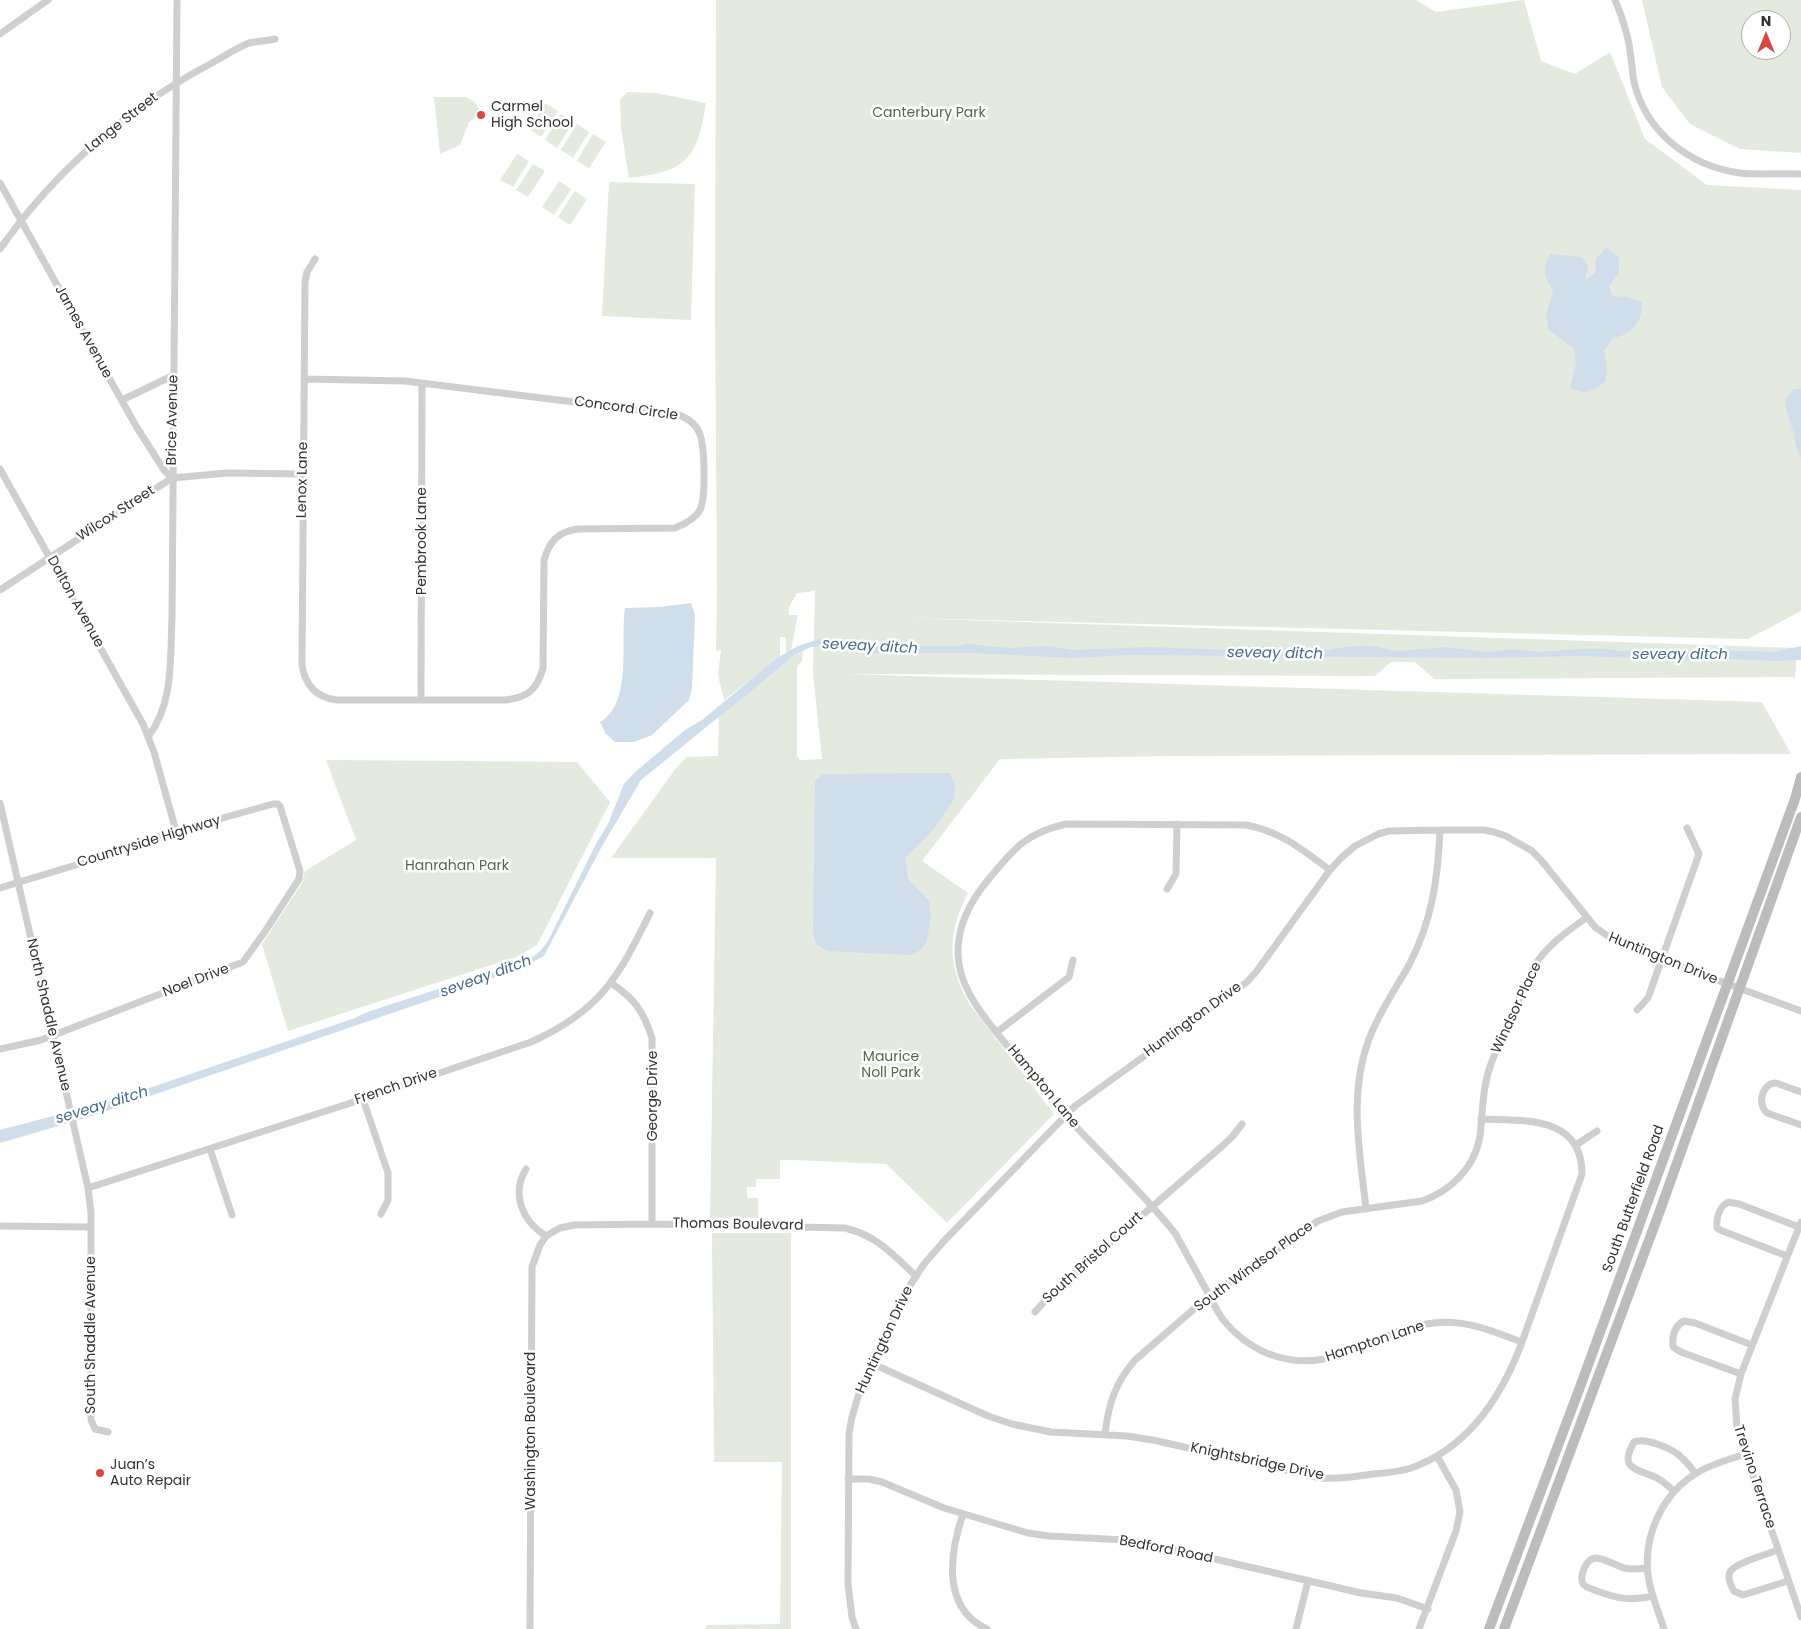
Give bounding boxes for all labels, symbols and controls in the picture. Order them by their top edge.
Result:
north arrow [1741,10,1791,60]
text: N [1761,11,1771,31]
street label: Lange Street [82,89,162,157]
place label: Carmel High School [491,99,573,132]
park label: Canterbury Park [872,105,986,121]
marker: Carmel High School [475,109,487,121]
street label: James Avenue [51,283,115,381]
street label: Brice Avenue [164,374,182,466]
street label: Concord Circle [573,393,679,425]
street label: Lenox Lane [294,442,312,518]
street label: Wilcox Street [74,483,158,545]
street label: Pembrook Lane [414,487,430,595]
street label: Dalton Avenue [43,553,107,651]
water label: seveay ditch [822,636,918,658]
water label: seveay ditch [1227,644,1323,664]
water label: seveay ditch [1632,646,1728,664]
street label: Countryside Highway [75,812,223,872]
park label: Hanrahan Park [405,858,509,874]
street label: Huntington Drive [1606,929,1720,989]
street label: North Shaddle Avenue [22,937,74,1093]
water label: seveay ditch [438,952,534,1002]
street label: Windsor Place [1488,960,1546,1056]
street label: Noel Drive [160,961,232,1001]
street label: Huntington Drive [1141,979,1245,1061]
street label: Hampton Lane [1003,1042,1083,1132]
park label: Maurice Noll Park [861,1049,921,1082]
street label: George Drive [645,1051,661,1141]
street label: French Drive [353,1065,439,1109]
water label: seveay ditch [54,1083,150,1129]
street label: South Butterfield Road [1600,1123,1668,1275]
street label: South Bristol Court [1040,1209,1146,1307]
street label: Thomas Boulevard [672,1215,804,1235]
street label: South Windsor Place [1191,1218,1317,1316]
street label: South Shaddle Avenue [83,1256,99,1414]
street label: Huntington Drive [853,1284,917,1396]
street label: Hampton Lane [1323,1318,1427,1366]
street label: Washington Boulevard [523,1352,539,1510]
street label: Trevino Terrace [1729,1423,1779,1531]
street label: Knightsbridge Drive [1189,1440,1325,1484]
place label: Juan’s Auto Repair [110,1457,191,1490]
marker: Juan’s Auto Repair [94,1467,106,1479]
street label: Bedford Road [1118,1533,1214,1567]

